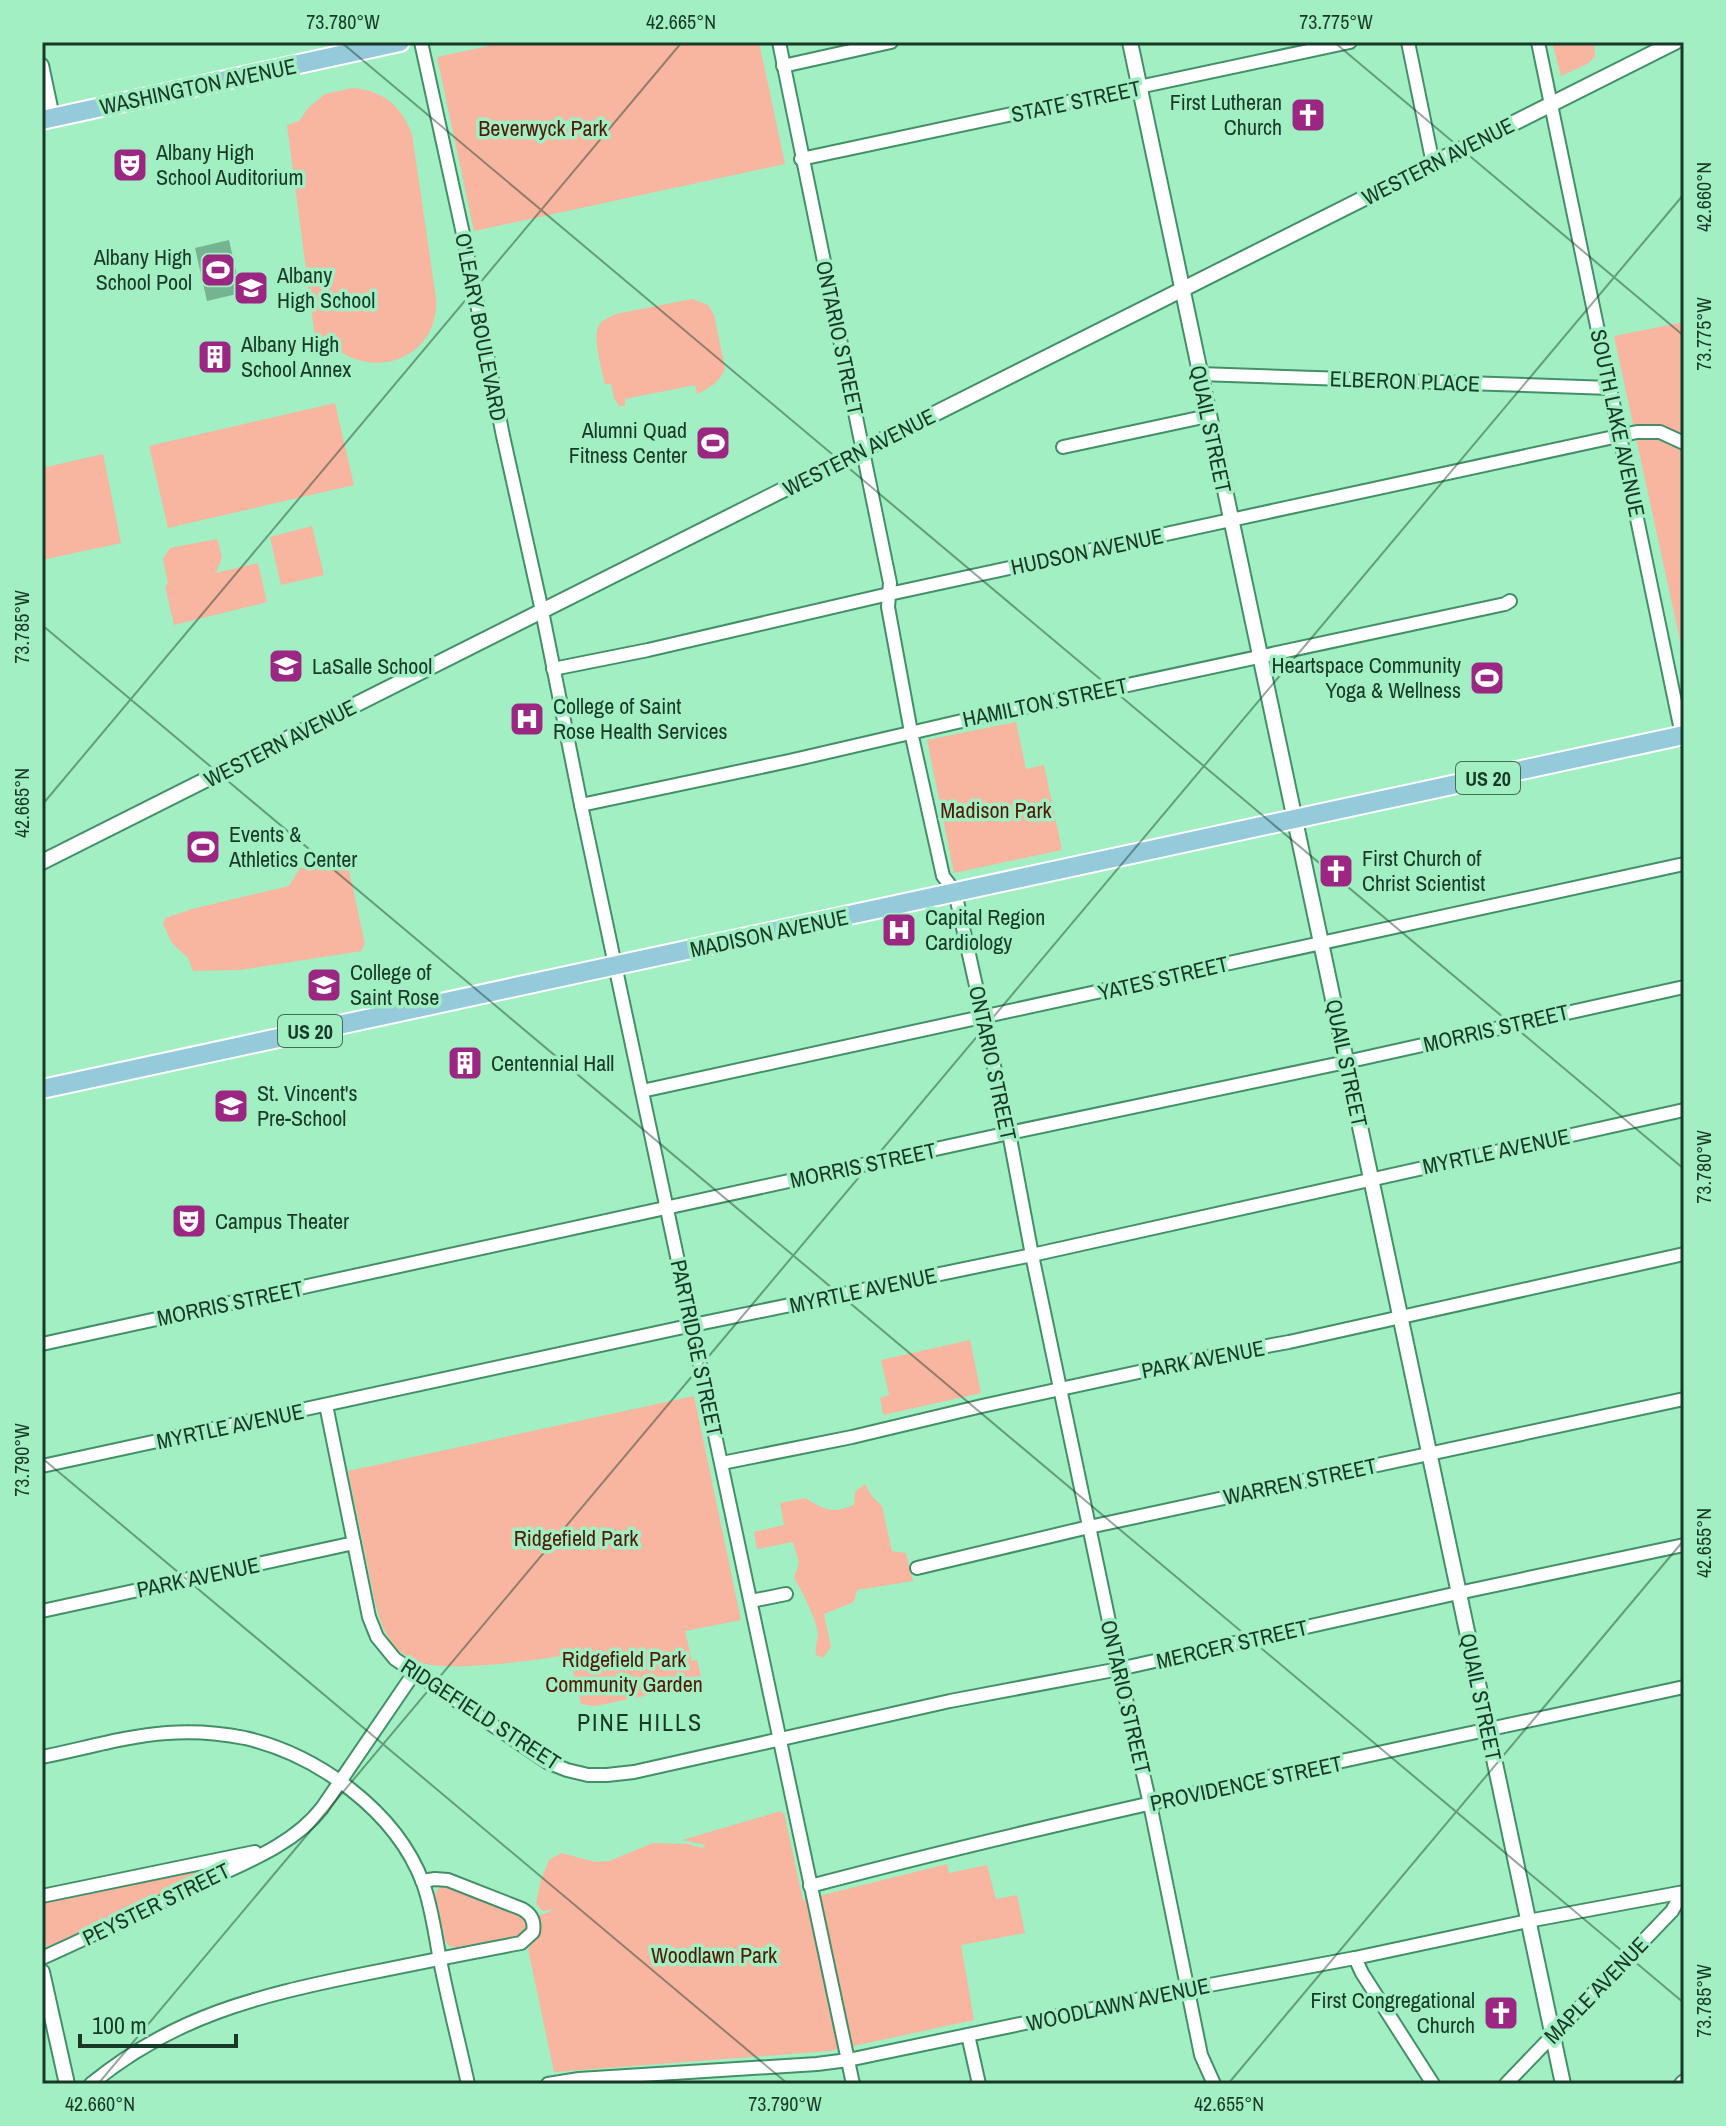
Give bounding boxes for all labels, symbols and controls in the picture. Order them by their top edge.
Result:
text: 73.780°W [306,8,380,35]
text: 42.665°N [646,8,716,35]
text: 73.775°W [1299,8,1373,35]
street label: WASHINGTON AVENUE [97,51,299,121]
street label: STATE STREET [1008,73,1144,129]
place label: First Lutheran Church [1170,87,1282,142]
church icon: First Lutheran Church [1289,96,1327,134]
street label: WESTERN AVENUE [1357,110,1519,212]
park label: Beverwyck Park [478,113,609,143]
place label: Albany High School Auditorium [155,137,303,192]
theatre icon: Albany High School Auditorium [111,146,149,184]
text: 42.660°N [1690,162,1717,232]
street label: O'LEARY BOULEVARD [448,230,514,424]
place label: Albany High School Pool [93,242,192,297]
sports icon: Albany High School Pool [199,251,237,289]
street label: ONTARIO STREET [809,258,871,418]
place label: Albany High School [276,260,375,315]
school or university icon: Albany High School [232,269,270,307]
text: 73.775°W [1690,297,1717,371]
street label: SOUTH LAKE AVENUE [1583,326,1653,520]
place label: Albany High School Annex [240,329,351,384]
building icon: Albany High School Annex [196,338,234,376]
street label: QUAIL STREET [1183,362,1239,496]
street label: ELBERON PLACE [1329,363,1481,399]
street label: WESTERN AVENUE [778,401,940,503]
place label: Alumni Quad Fitness Center [569,415,687,470]
sports icon: Alumni Quad Fitness Center [694,424,732,462]
street label: HUDSON AVENUE [1008,520,1166,582]
text: 73.785°W [8,590,35,664]
school or university icon: LaSalle School [267,647,305,685]
place label: Heartspace Community Yoga & Wellness [1272,650,1461,705]
place label: LaSalle School [312,651,432,681]
sports icon: Heartspace Community Yoga & Wellness [1468,659,1506,697]
street label: HAMILTON STREET [960,670,1130,734]
place label: College of Saint Rose Health Services [553,691,727,746]
street label: WESTERN AVENUE [199,692,361,794]
hospital icon: College of Saint Rose Health Services [508,700,546,738]
road number: US 20 [1456,762,1520,794]
text: 42.665°N [8,768,35,838]
park label: Madison Park [940,795,1053,825]
place label: Events & Athletics Center [228,819,357,874]
sports icon: Events & Athletics Center [184,828,222,866]
place label: First Church of Christ Scientist [1362,843,1485,898]
church icon: First Church of Christ Scientist [1317,852,1355,890]
street label: MADISON AVENUE [687,902,851,964]
place label: Capital Region Cardiology [925,902,1045,957]
hospital icon: Capital Region Cardiology [880,911,918,949]
street label: YATES STREET [1095,948,1231,1008]
place label: College of Saint Rose [350,957,439,1012]
school or university icon: College of Saint Rose [305,966,343,1004]
street label: ONTARIO STREET [962,983,1024,1143]
street label: QUAIL STREET [1319,996,1375,1130]
street label: MORRIS STREET [1420,997,1572,1059]
road number: US 20 [278,1015,342,1047]
building icon: Centennial Hall [446,1044,484,1082]
place label: Centennial Hall [491,1048,614,1078]
place label: St. Vincent's Pre-School [257,1078,357,1133]
school or university icon: St. Vincent's Pre-School [212,1087,250,1125]
street label: MYRTLE AVENUE [1420,1121,1572,1181]
text: 73.780°W [1690,1130,1717,1204]
street label: MORRIS STREET [787,1135,939,1195]
theatre icon: Campus Theater [170,1202,208,1240]
place label: Campus Theater [215,1206,349,1236]
street label: PARTRIDGE STREET [664,1257,730,1439]
street label: MYRTLE AVENUE [787,1260,939,1320]
street label: MORRIS STREET [154,1273,306,1333]
street label: PARK AVENUE [1139,1332,1267,1386]
street label: MYRTLE AVENUE [154,1396,306,1456]
text: 73.790°W [8,1423,35,1497]
street label: WARREN STREET [1221,1450,1379,1512]
text: 42.655°N [1690,1508,1717,1578]
park label: Ridgefield Park [514,1523,639,1553]
street label: PARK AVENUE [134,1549,262,1605]
street label: MERCER STREET [1153,1612,1311,1676]
street label: ONTARIO STREET [1094,1617,1158,1777]
street label: QUAIL STREET [1453,1630,1509,1764]
park label: Ridgefield Park Community Garden [545,1644,703,1699]
street label: RIDGEFIELD STREET [395,1651,567,1777]
district label: PINE HILLS [577,1706,703,1738]
street label: PROVIDENCE STREET [1147,1748,1345,1818]
street label: PEYSTER STREET [77,1855,235,1953]
street label: MAPLE AVENUE [1537,1930,1655,2050]
park label: Woodlawn Park [651,1940,778,1970]
text: 73.785°W [1690,1964,1717,2038]
street label: WOODLAWN AVENUE [1024,1970,1212,2038]
place label: First Congregational Church [1311,1985,1475,2040]
church icon: First Congregational Church [1482,1994,1520,2032]
scale bar [80,1998,236,2048]
text: 100 m [92,2009,147,2041]
text: 42.660°N [65,2090,135,2117]
text: 73.790°W [748,2090,822,2117]
text: 42.655°N [1194,2090,1264,2117]

